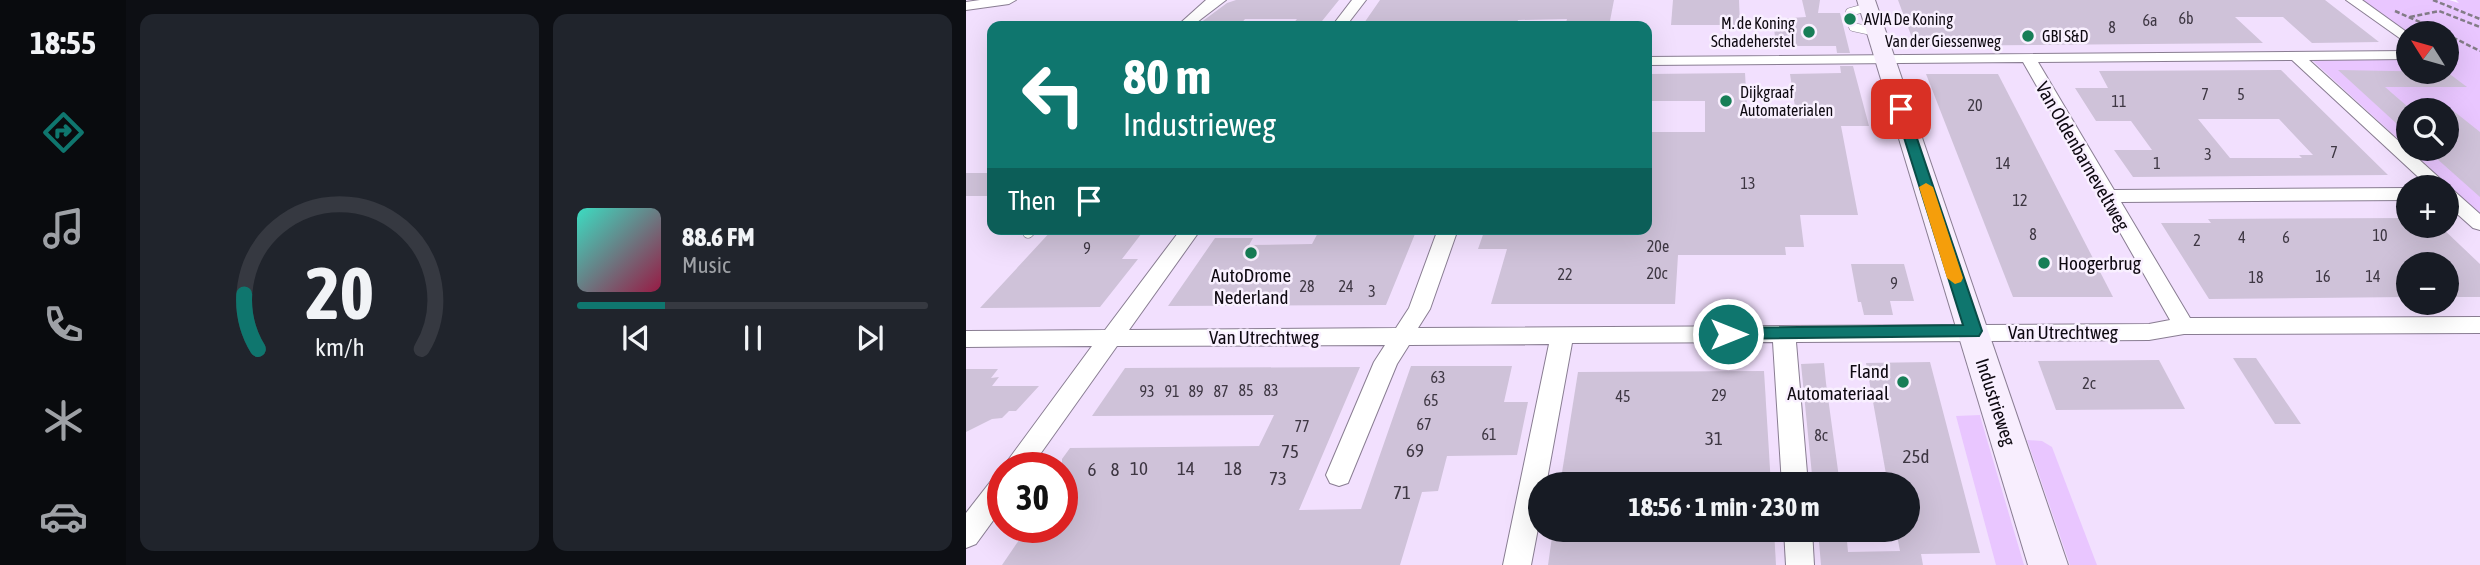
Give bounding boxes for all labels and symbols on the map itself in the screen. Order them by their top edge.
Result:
house number: 6b [2178,9,2194,27]
place label: AVIA De Koning [1864,10,1953,29]
marker: AVIA De Koning [1842,11,1858,27]
house number: 6a [2143,11,2157,29]
place label: M. de Koning Schadeherstel [1711,14,1796,50]
house number: 8 [2108,18,2116,36]
north arrow [2396,21,2459,84]
marker: M. de Koning Schadeherstel [1801,24,1817,40]
place label: GBI S&D [2042,27,2088,45]
marker: GBI S&D [2020,28,2036,44]
street label: Van der Giessenweg [1885,32,2001,51]
street label: Van Oldenbarneveltweg [2031,78,2135,235]
pin [1871,79,1931,139]
place label: Dijkgraaf Automaterialen [1740,83,1833,119]
house number: 7 [2201,85,2209,103]
house number: 5 [2237,85,2245,103]
house number: 11 [2111,92,2127,110]
marker: Dijkgraaf Automaterialen [1718,93,1734,109]
house number: 20 [1967,96,1983,114]
house number: 7 [2330,143,2338,161]
house number: 3 [2204,145,2212,163]
house number: 14 [1995,154,2011,172]
house number: 1 [2153,154,2161,172]
house number: 13 [1740,174,1756,192]
house number: 12 [2012,191,2028,209]
house number: 8 [2029,225,2037,243]
house number: 10 [2372,226,2388,244]
house number: 4 [2238,228,2246,246]
house number: 6 [2282,228,2290,246]
house number: 2 [2193,231,2201,249]
house number: 20e [1647,237,1669,255]
house number: 9 [1083,239,1091,257]
marker: AutoDrome Nederland [1243,245,1259,261]
place label: Hoogerbrug [2058,252,2142,274]
marker: Hoogerbrug [2036,255,2052,271]
place label: AutoDrome Nederland [1211,264,1291,308]
house number: 20c [1647,264,1668,282]
house number: 22 [1557,265,1573,283]
house number: 16 [2315,267,2331,285]
house number: 14 [2365,267,2381,285]
house number: 18 [2248,268,2264,286]
house number: 9 [1890,274,1898,292]
house number: 28 [1299,277,1315,295]
house number: 24 [1338,277,1354,295]
house number: 3 [1368,282,1376,300]
position arrow [1691,297,1765,371]
street label: Van Utrechtweg [2008,321,2119,343]
street label: Van Utrechtweg [1209,326,1320,348]
street label: Industrieweg [1972,355,2021,449]
place label: Fland Automateriaal [1787,360,1889,404]
house number: 63 [1430,368,1446,386]
marker: Fland Automateriaal [1895,374,1911,390]
house number: 2c [2082,374,2096,392]
house number: 85 [1238,381,1254,399]
house number: 83 [1263,381,1279,399]
house number: 93 [1139,382,1155,400]
house number: 91 [1164,382,1180,400]
house number: 89 [1188,382,1204,400]
house number: 87 [1213,382,1229,400]
house number: 29 [1711,386,1727,404]
house number: 45 [1615,387,1631,405]
house number: 65 [1423,391,1439,409]
house number: 67 [1416,415,1432,433]
house number: 77 [1294,417,1310,435]
house number: 61 [1481,425,1497,443]
house number: 8c [1814,426,1828,444]
house number: 31 [1705,427,1723,449]
house number: 69 [1406,439,1424,461]
house number: 75 [1281,440,1299,462]
house number: 25d [1903,445,1929,467]
speed limit sign: 30 [987,452,1078,543]
house number: 10 [1130,457,1148,479]
house number: 14 [1177,457,1195,479]
house number: 18 [1224,457,1242,479]
house number: 6 [1088,458,1097,480]
house number: 8 [1111,458,1120,480]
house number: 73 [1269,467,1287,489]
house number: 71 [1393,481,1411,503]

